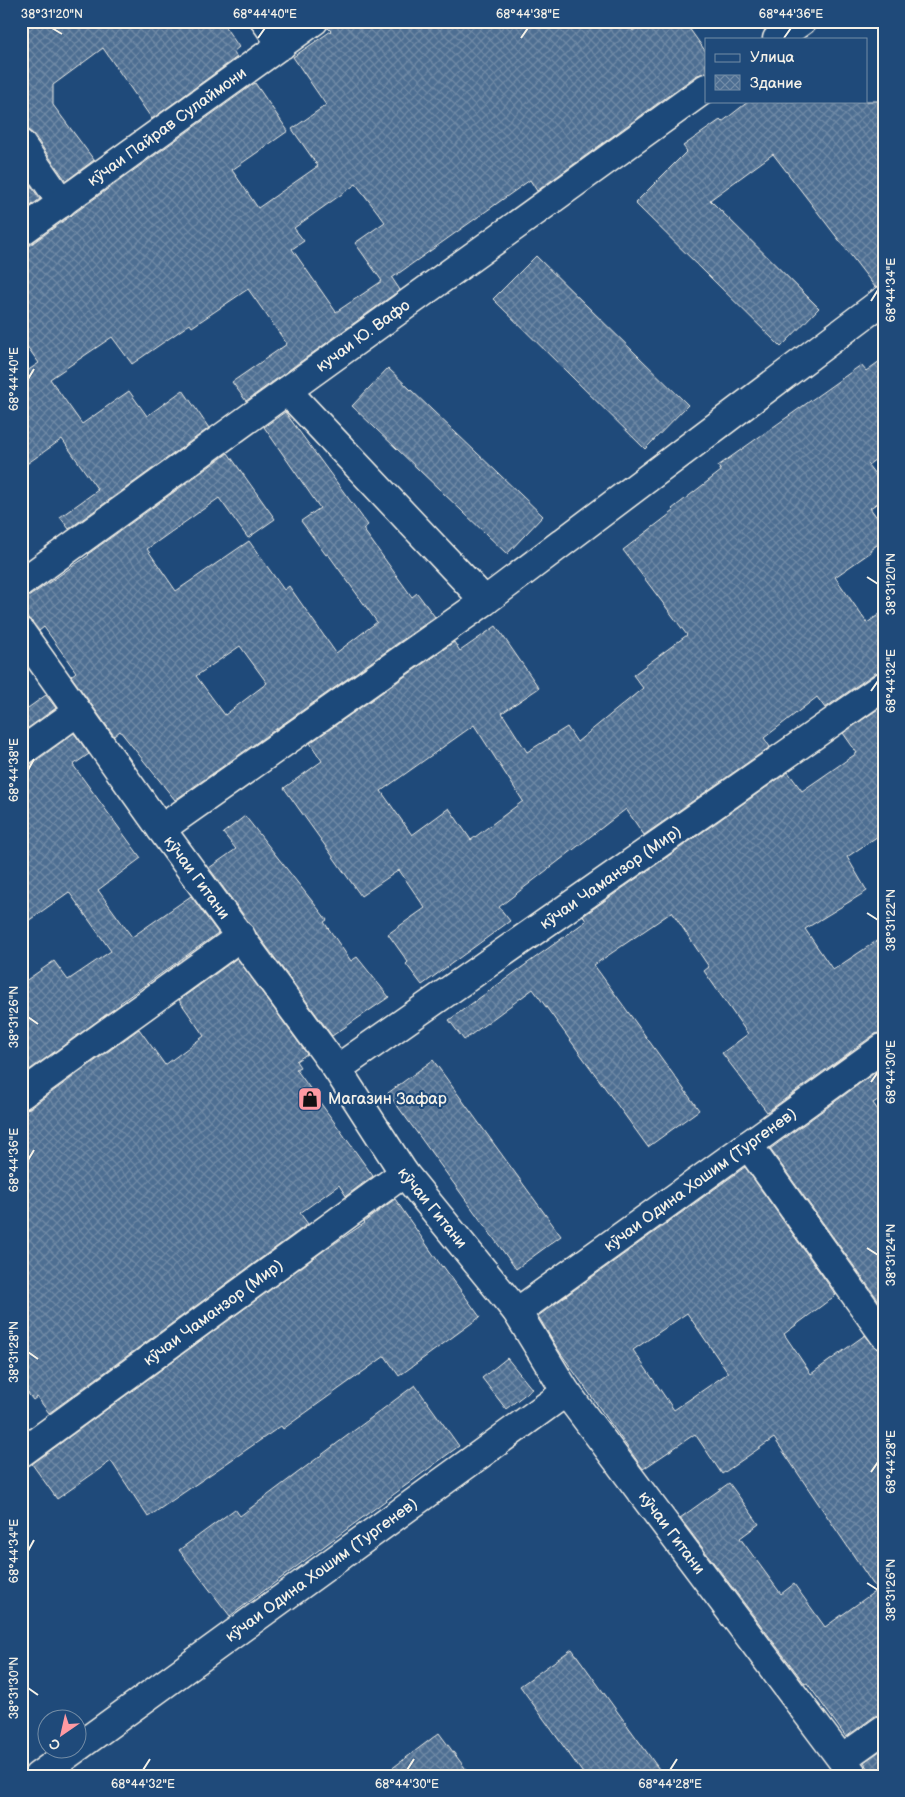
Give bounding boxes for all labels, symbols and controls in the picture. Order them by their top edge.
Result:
text: 38°31'20"N [21,7,83,22]
text: 68°44'40"E [233,7,297,22]
text: 68°44'38"E [496,7,560,22]
text: 68°44'36"E [759,7,823,22]
legend [705,38,868,102]
text: Улица [750,48,795,67]
street label: кӯчаи Пайрав Сулаймони [84,63,250,190]
text: Здание [750,74,802,93]
text: 68°44'34"E [884,258,899,322]
street label: кучаи Ю. Вафо [312,295,414,376]
text: 68°44'40"E [7,347,22,411]
text: 38°31'20"N [884,553,899,615]
text: 68°44'32"E [884,649,899,713]
text: 68°44'38"E [7,738,22,802]
street label: кӯчаи Чаманзор (Мир) [536,821,685,933]
street label: кӯчаи Гитани [160,832,234,923]
text: 38°31'22"N [884,889,899,951]
text: 38°31'26"N [7,986,22,1048]
text: 68°44'30"E [884,1040,899,1104]
shop icon: Магазин Зафар [297,1086,323,1112]
place label: Магазин Зафар [328,1090,447,1109]
street label: кӯчаи Одина Хошим (Тургенев) [600,1104,800,1256]
text: 68°44'36"E [7,1128,22,1192]
street label: кӯчаи Гитани [394,1164,471,1252]
text: 38°31'24"N [884,1224,899,1286]
street label: кӯчаи Чаманзор (Мир) [140,1255,287,1370]
text: 38°31'28"N [7,1321,22,1383]
text: 68°44'28"E [884,1430,899,1494]
street label: кӯчаи Гитани [634,1488,709,1578]
street label: кӯчаи Одина Хошим (Тургенев) [222,1494,421,1646]
text: 68°44'34"E [7,1519,22,1583]
text: 38°31'26"N [884,1559,899,1621]
text: 38°31'30"N [7,1657,22,1719]
north arrow [38,1710,88,1760]
text: С [46,1734,64,1754]
text: 68°44'32"E [111,1777,175,1792]
text: 68°44'30"E [375,1777,439,1792]
text: 68°44'28"E [638,1777,702,1792]

